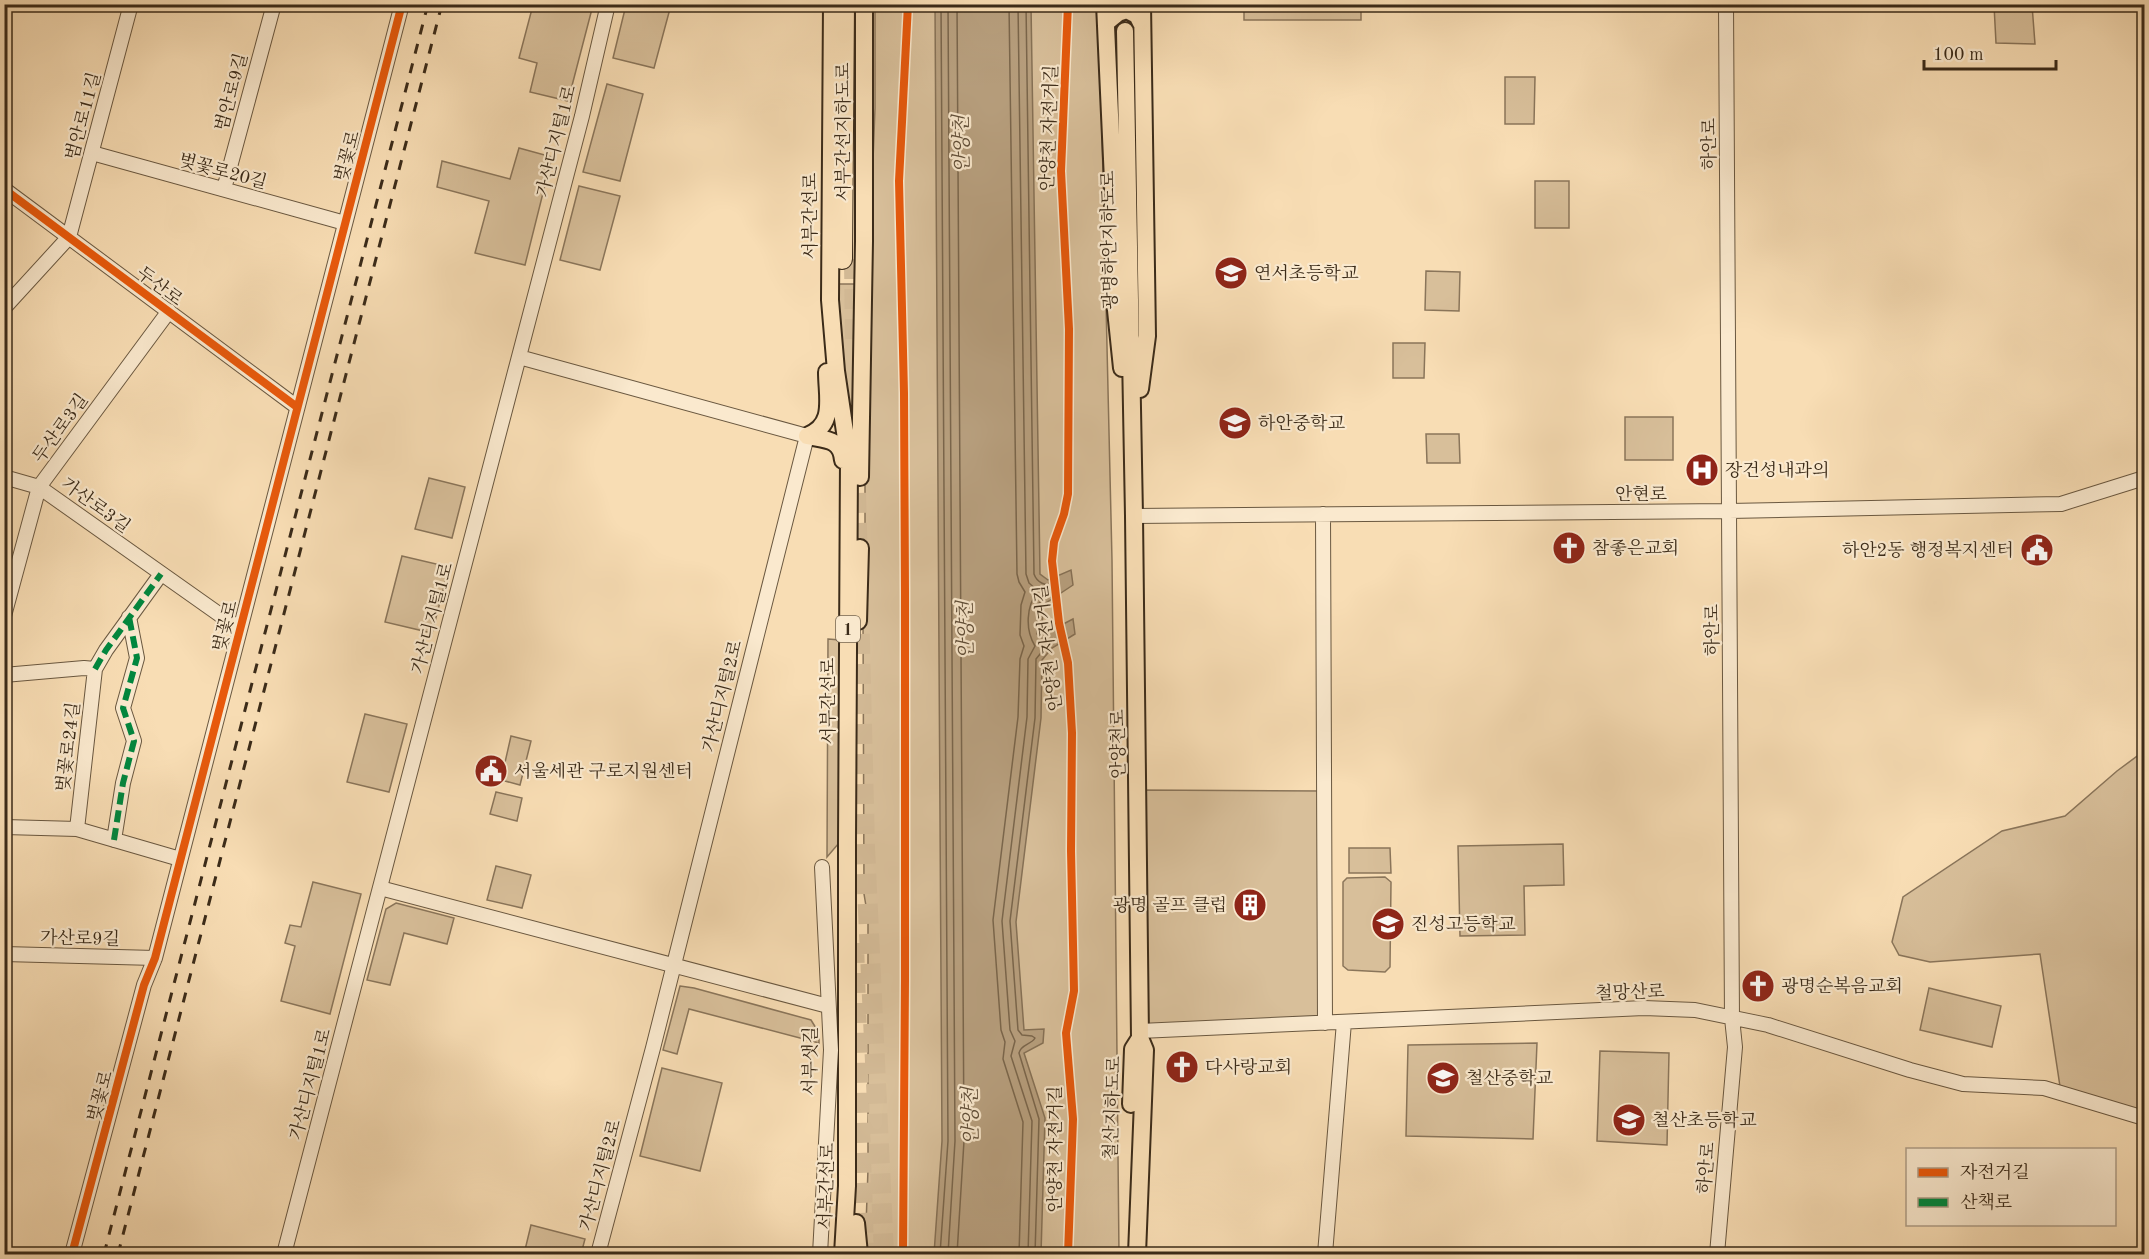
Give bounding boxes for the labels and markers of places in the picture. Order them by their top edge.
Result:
school or university icon: 연서초등학교 [1213,255,1249,291]
place label: 연서초등학교 [1254,264,1359,283]
school or university icon: 하안중학교 [1217,405,1253,441]
place label: 하안중학교 [1258,414,1346,433]
hospital icon: 장건성내과의 [1684,452,1720,488]
place label: 장건성내과의 [1725,461,1829,480]
church icon: 참좋은교회 [1551,530,1587,566]
public building icon: 하안2동 행정복지센터 [2019,532,2055,568]
place label: 참좋은교회 [1592,539,1679,558]
place label: 하안2동 행정복지센터 [1842,540,2014,560]
public building icon: 서울세관 구로지원센터 [473,753,509,789]
place label: 서울세관 구로지원센터 [514,762,693,781]
building icon: 광명 골프 클럽 [1232,887,1268,923]
place label: 광명 골프 클럽 [1113,896,1227,915]
school or university icon: 진성고등학교 [1370,906,1406,942]
place label: 진성고등학교 [1411,915,1516,934]
church icon: 광명순복음교회 [1740,968,1776,1004]
place label: 광명순복음교회 [1781,976,1903,996]
church icon: 다사랑교회 [1164,1049,1200,1085]
place label: 다사랑교회 [1205,1058,1292,1077]
school or university icon: 철산중학교 [1425,1060,1461,1096]
place label: 철산중학교 [1466,1069,1554,1088]
school or university icon: 철산초등학교 [1611,1102,1647,1138]
place label: 철산초등학교 [1652,1111,1757,1130]

